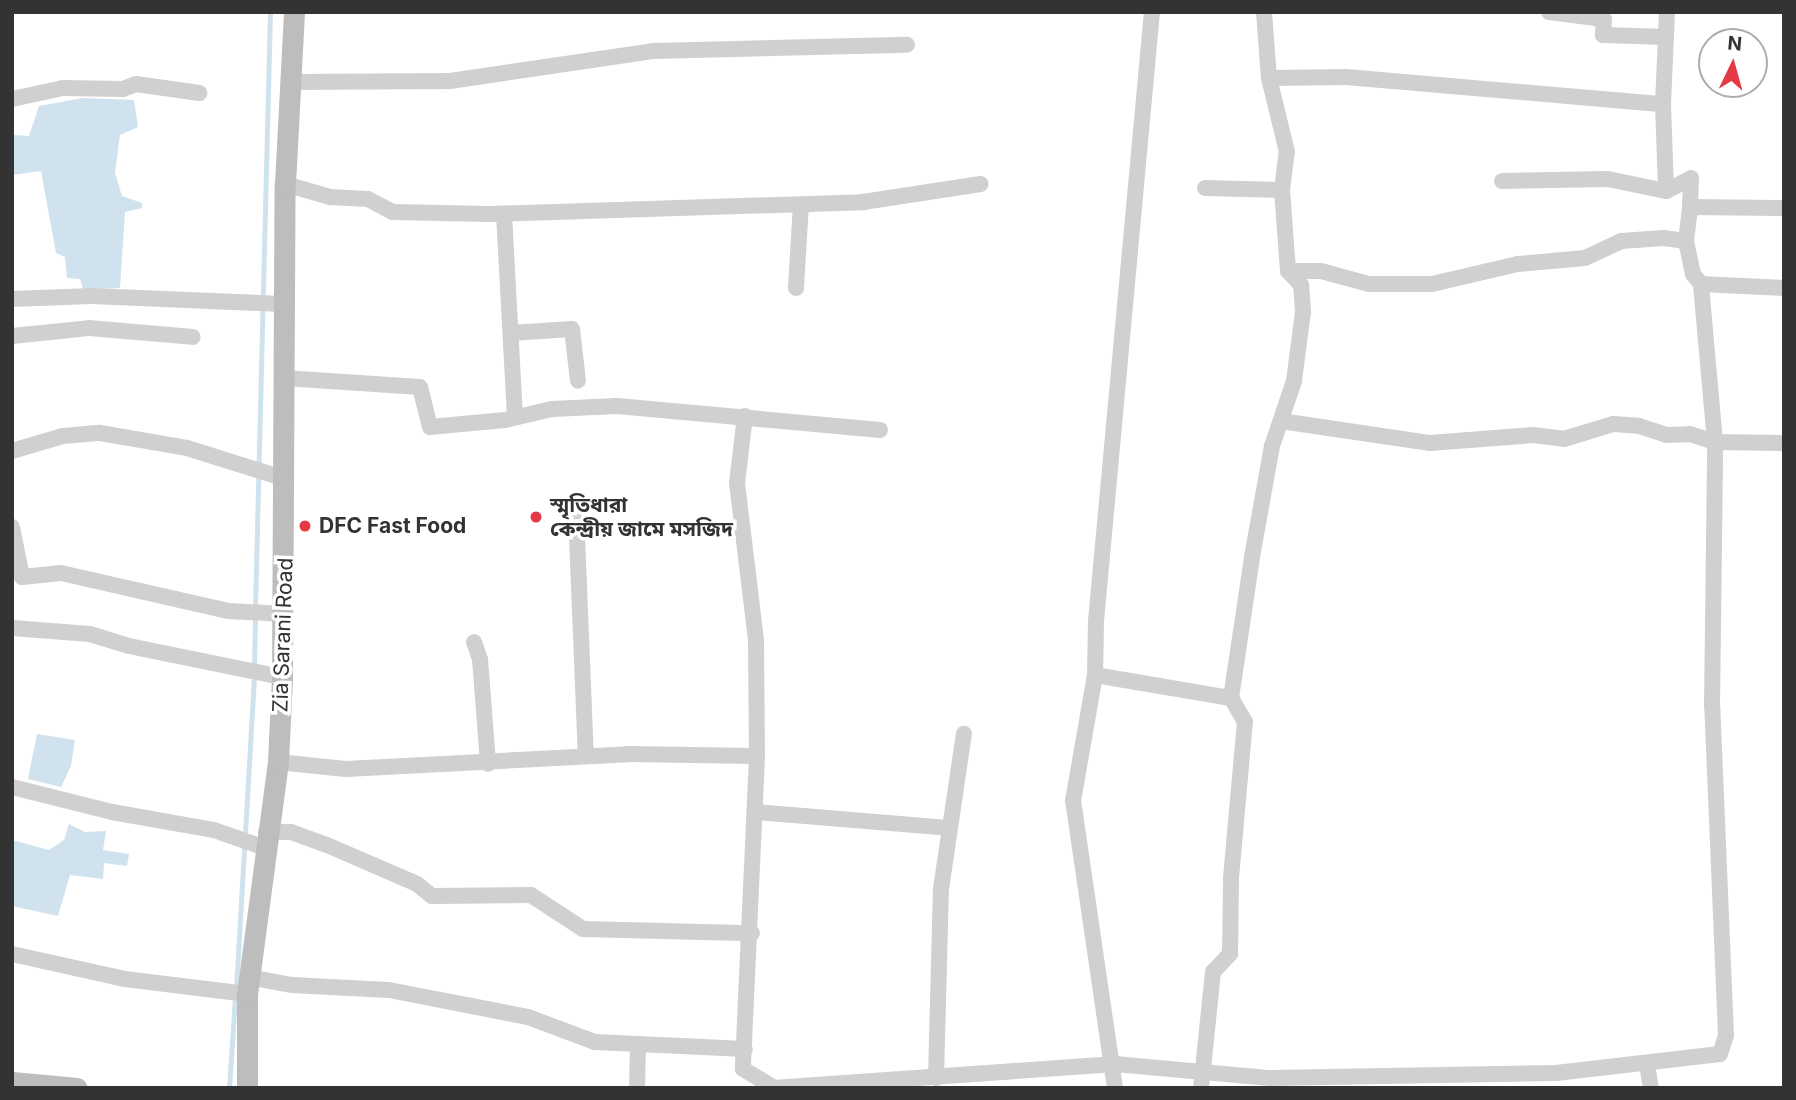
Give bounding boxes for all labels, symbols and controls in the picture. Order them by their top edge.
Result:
north arrow [1698,28,1768,98]
text: N [1726,31,1743,56]
place label: স্মৃতিধারা কেন্দ্রীয় জামে মসজিদ [550,492,733,542]
marker: স্মৃতিধারা কেন্দ্রীয় জামে মসজিদ [528,509,544,525]
place label: DFC Fast Food [319,513,466,539]
marker: DFC Fast Food [297,518,313,534]
street label: Zia Sarani Road [268,557,298,713]

